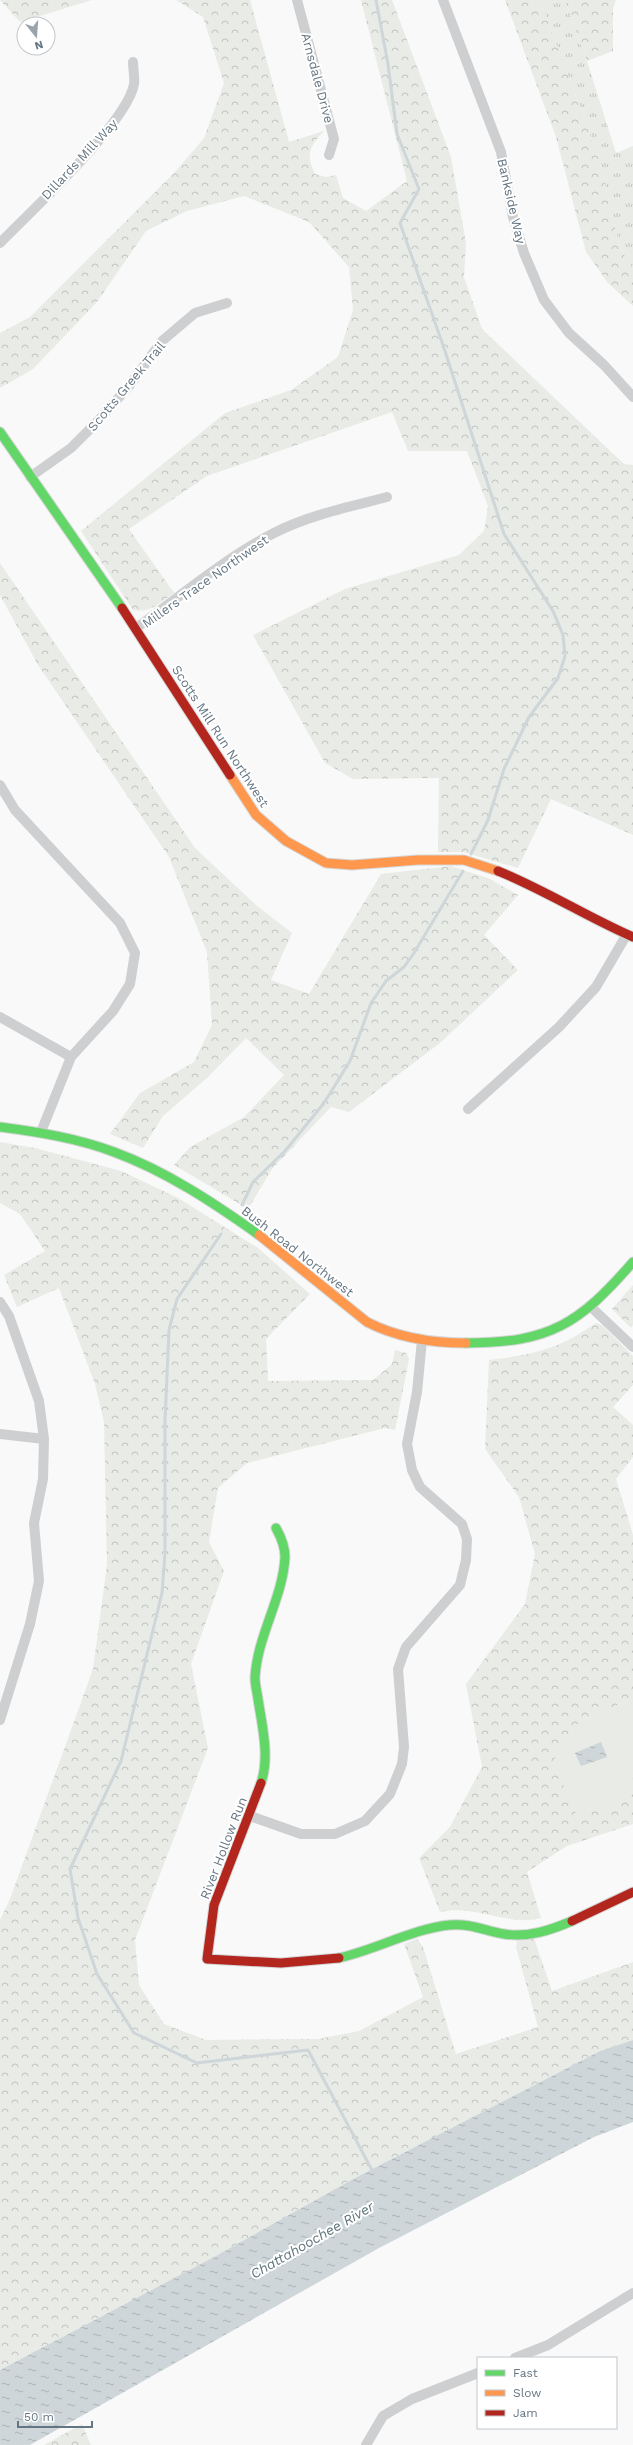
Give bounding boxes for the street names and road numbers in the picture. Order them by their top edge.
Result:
street label: Arnsdale Drive [298,31,337,125]
street label: Dillards Mill Way [38,116,121,203]
street label: Bankside Way [494,157,529,245]
street label: Scotts Greek Trail [85,339,168,434]
street label: Millers Trace Northwest [139,532,272,631]
street label: Scotts Mill Run Northwest [169,663,272,810]
street label: Bush Road Northwest [239,1203,357,1300]
street label: River Hollow Run [197,1795,250,1901]

